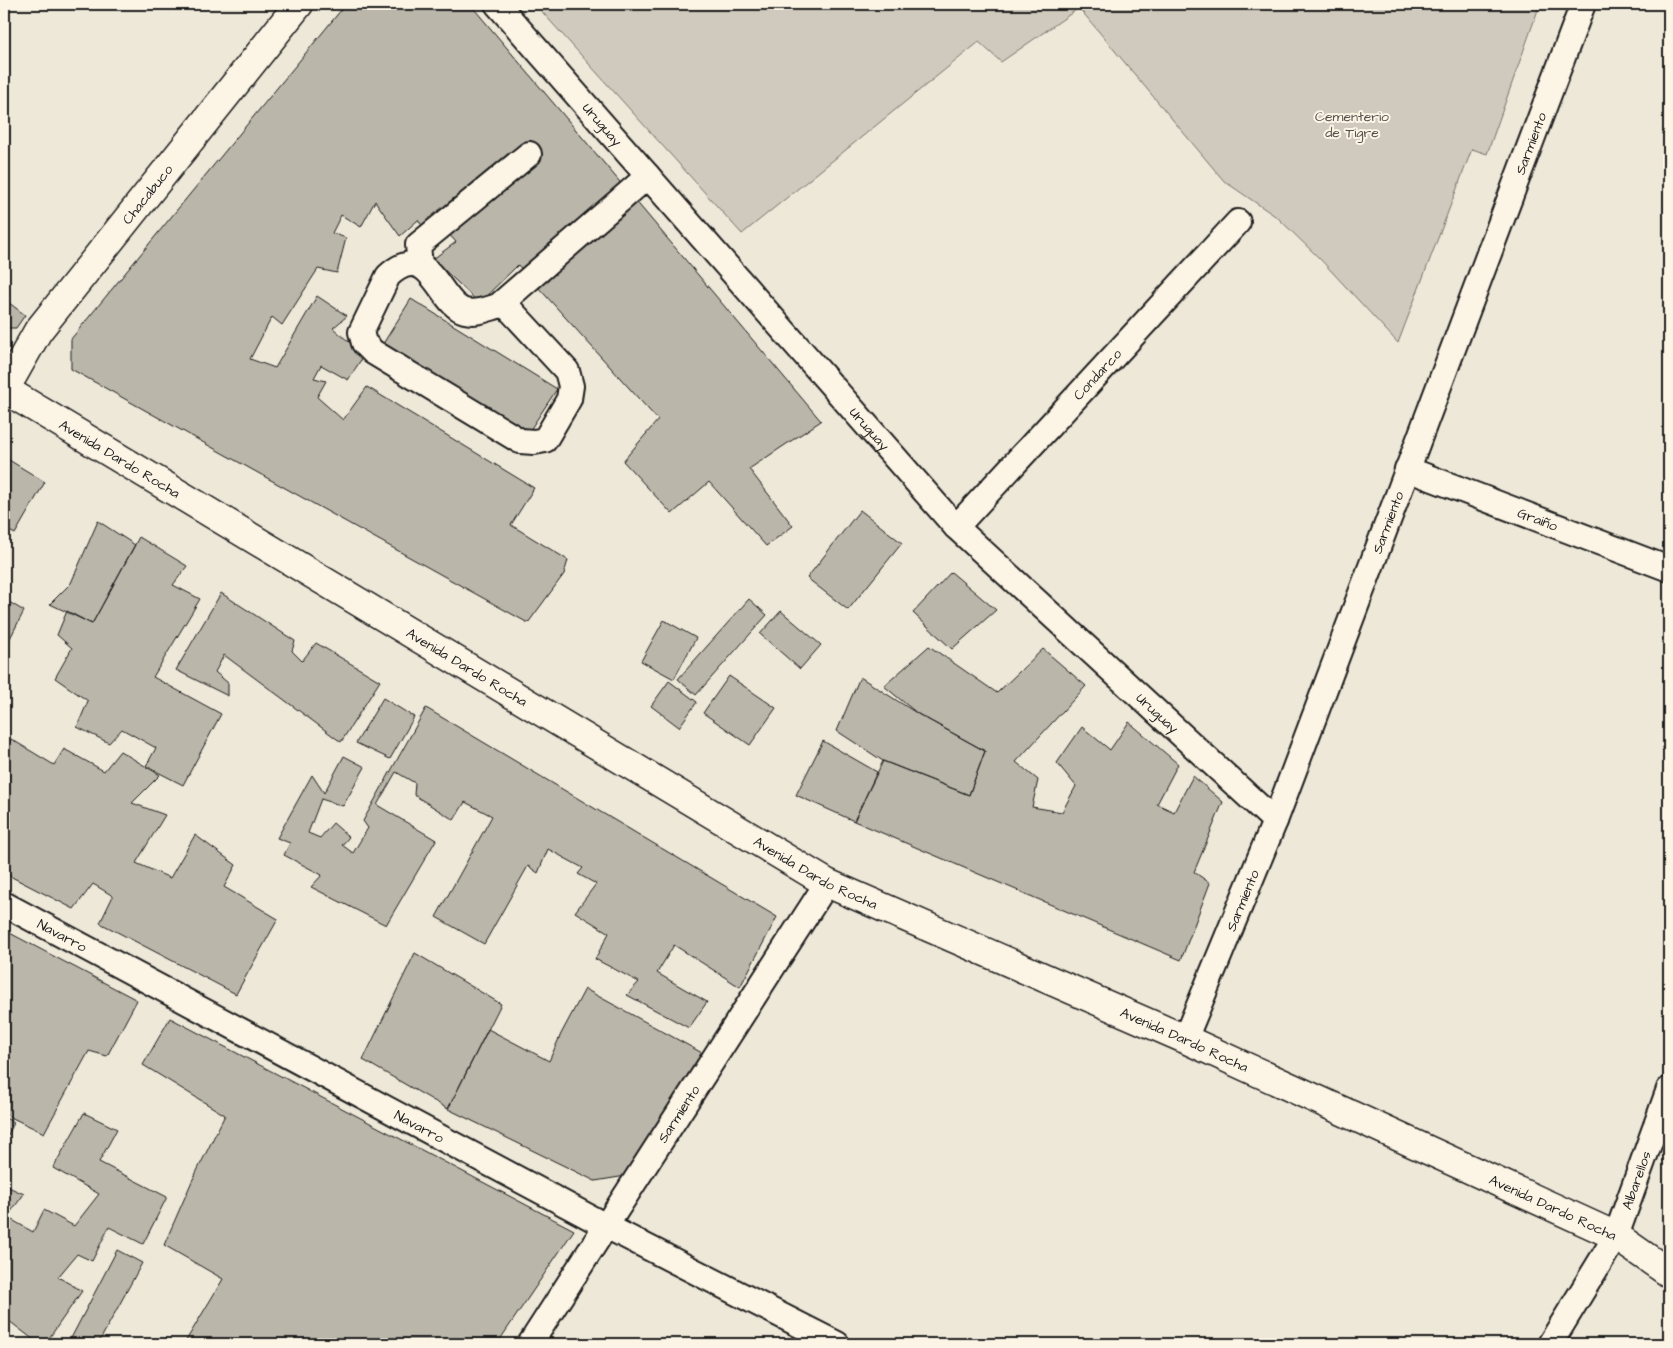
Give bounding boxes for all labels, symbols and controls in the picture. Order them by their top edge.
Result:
street label: Uruguay [577,99,627,151]
park label: Cementerio de Tigre [1315,107,1389,143]
street label: Sarmiento [1511,110,1552,178]
street label: Chacabuco [118,160,178,229]
street label: Condarco [1069,345,1127,405]
street label: Uruguay [844,403,894,456]
street label: Avenida Dardo Rocha [55,415,184,503]
street label: Sarmiento [1368,489,1409,557]
street label: Graiño [1514,503,1561,537]
street label: Avenida Dardo Rocha [402,624,531,712]
street label: Uruguay [1131,689,1183,739]
street label: Avenida Dardo Rocha [749,832,880,915]
street label: Sarmiento [1222,867,1265,935]
street label: Navarro [33,915,90,958]
street label: Avenida Dardo Rocha [1117,1003,1251,1078]
street label: Sarmiento [653,1081,705,1147]
street label: Navarro [390,1106,447,1149]
street label: Albarellos [1617,1148,1657,1212]
street label: Avenida Dardo Rocha [1486,1170,1620,1246]

